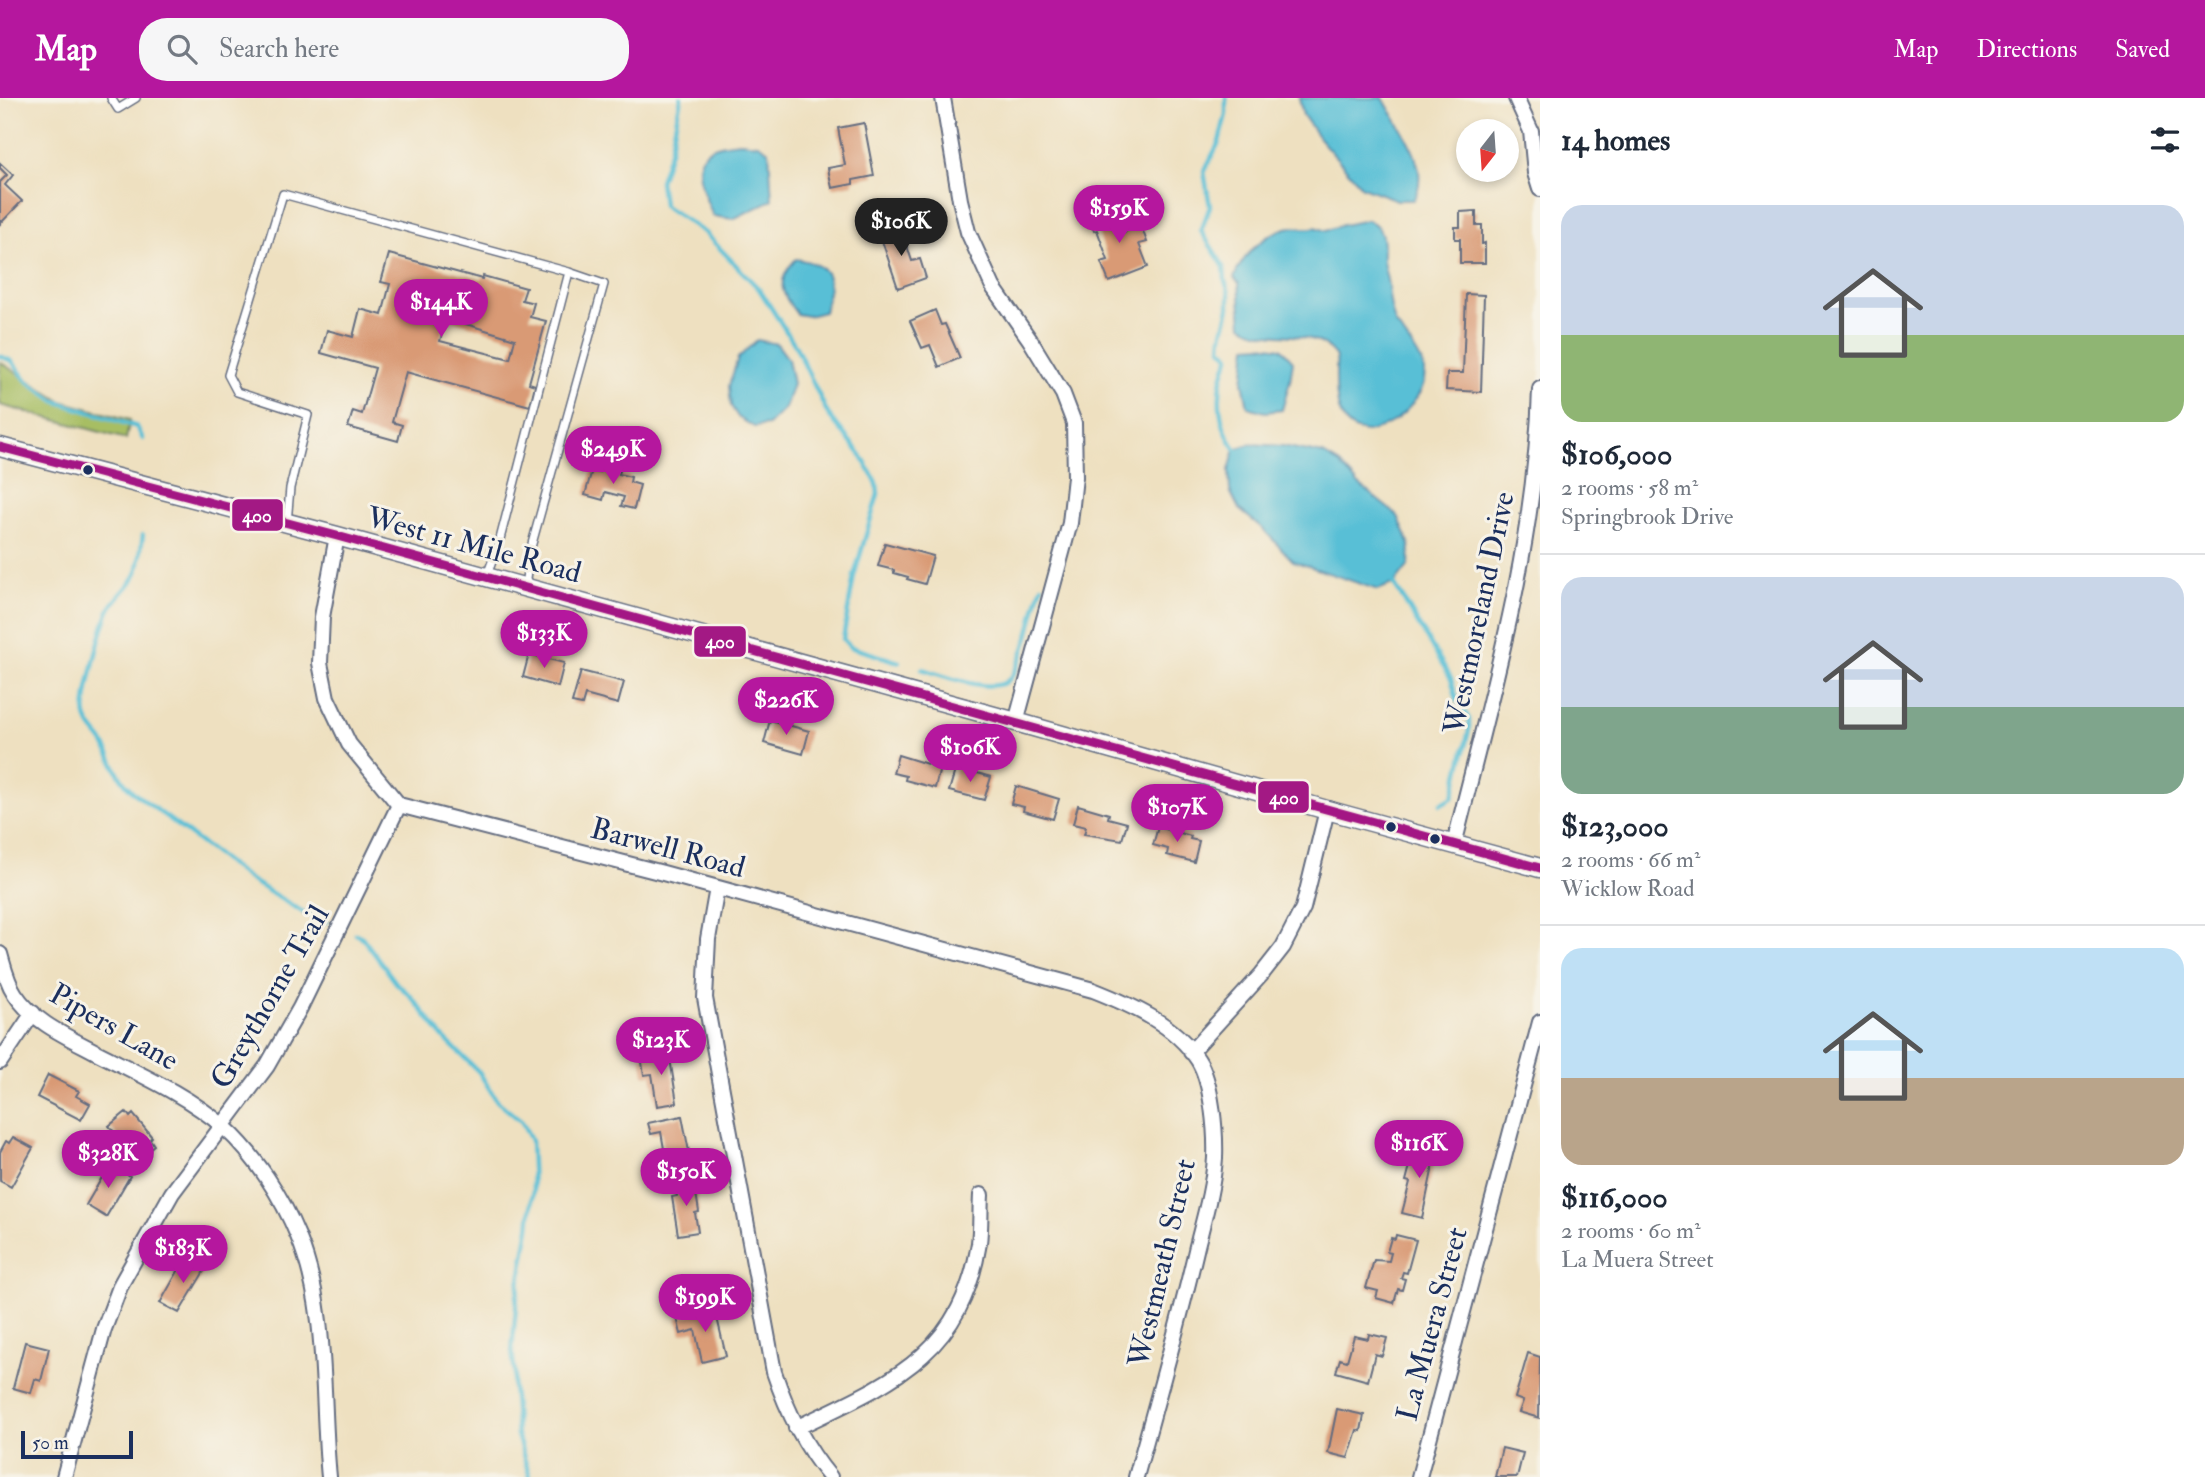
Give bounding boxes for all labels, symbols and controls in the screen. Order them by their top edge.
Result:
search box [139,18,629,81]
text: Map [35,29,97,70]
icon: search [163,30,201,68]
text: Search here [219,33,339,65]
text: Map [1893,34,1938,65]
text: Directions [1976,34,2077,65]
text: Saved [2115,34,2170,65]
north arrow [1456,119,1519,182]
map controls [1456,119,1519,182]
icon: filters [2146,121,2184,159]
text: 14 homes [1561,122,1670,159]
pin: $159K [1070,186,1168,245]
text: $159K [1089,193,1149,222]
pin: $106K [852,198,950,258]
text: $106K [871,206,931,235]
icon: home [1810,250,1936,376]
pin: $144K [392,280,490,339]
text: $144K [410,287,472,316]
pin: $249K [564,426,662,486]
text: $249K [581,434,645,463]
text: $106,000 [1561,436,1672,473]
unlabelled marker [81,463,95,477]
text: 2 rooms · 58 m² [1561,473,1698,502]
street label: Westmoreland Drive [1435,488,1523,739]
line badge: 400 [231,498,284,532]
street label: West 11 Mile Road [362,498,586,591]
text: Springbrook Drive [1561,502,1733,531]
text: 400 [241,504,272,528]
pin: $133K [495,610,593,670]
text: $133K [517,618,571,647]
icon: home [1810,622,1936,748]
line badge: 400 [693,625,747,658]
text: 400 [704,630,735,654]
pin: $226K [737,678,835,737]
text: $226K [754,685,818,714]
pin: $106K [921,724,1019,784]
text: $106K [940,732,1000,761]
line badge: 400 [1257,780,1310,814]
pin: $107K [1128,784,1226,844]
text: 400 [1268,786,1299,810]
text: $107K [1147,792,1207,821]
text: $123,000 [1561,808,1669,845]
street label: Barwell Road [587,810,750,886]
unlabelled marker [1384,820,1398,834]
unlabelled marker [1428,832,1442,846]
text: 2 rooms · 66 m² [1561,845,1700,874]
text: Wicklow Road [1561,874,1695,903]
street label: Greythorne Trail [203,898,338,1095]
street label: Pipers Lane [43,975,185,1079]
icon: home [1810,993,1936,1119]
pin: $123K [612,1018,710,1077]
text: $123K [632,1025,690,1054]
pin: $116K [1370,1121,1468,1180]
text: $116K [1390,1128,1448,1157]
pin: $328K [59,1130,157,1190]
text: $328K [78,1138,138,1167]
pin: $150K [637,1148,735,1208]
street label: Westmeath Street [1120,1155,1204,1372]
text: $150K [657,1156,715,1185]
text: $116,000 [1561,1179,1668,1216]
text: 2 rooms · 60 m² [1561,1216,1701,1245]
street label: La Muera Street [1388,1223,1476,1425]
pin: $183K [134,1226,232,1285]
text: $183K [155,1233,211,1262]
text: La Muera Street [1561,1245,1714,1274]
pin: $199K [656,1274,754,1334]
text: $199K [675,1282,735,1311]
scale bar [21,1428,133,1460]
text: 50 m [32,1431,69,1455]

